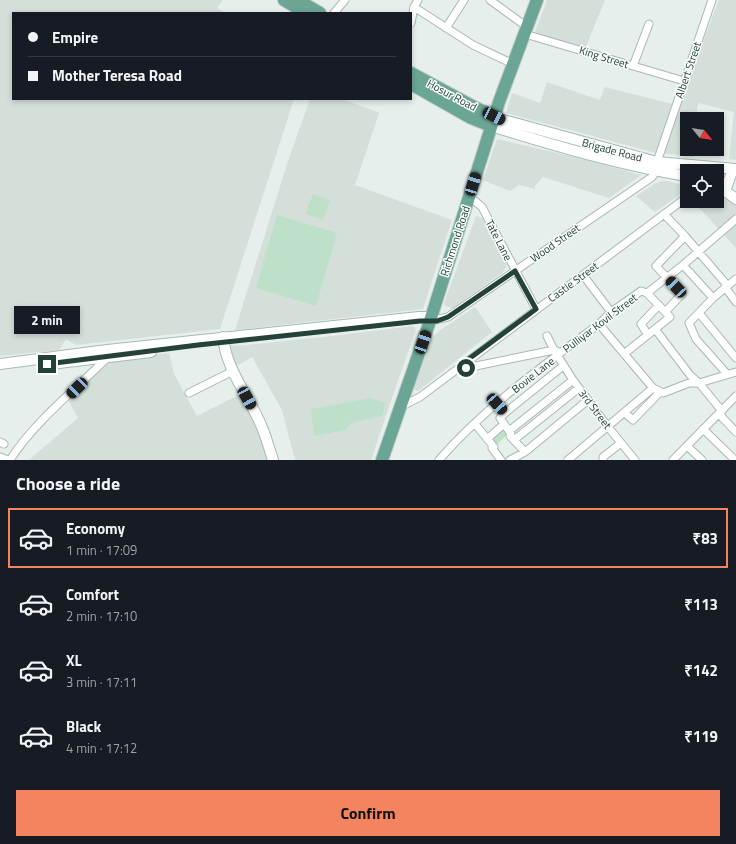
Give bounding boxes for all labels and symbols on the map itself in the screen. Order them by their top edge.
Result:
street label: Albert Street [671,39,705,100]
street label: King Street [577,42,631,72]
street label: Hosur Road [424,75,480,115]
car [481,105,507,127]
north arrow [680,112,724,156]
street label: Brigade Road [580,134,644,166]
car [464,171,482,197]
street label: Richmond Road [436,204,474,278]
street label: Tate Lane [482,217,516,264]
street label: Wood Street [527,220,583,266]
street label: Castle Street [544,258,602,306]
car [663,274,689,300]
street label: Pulliyar Kovil Street [559,290,641,356]
callout: 2 min [14,306,80,334]
car [413,329,433,355]
street label: Bovie Lane [508,353,558,397]
route end [38,355,56,373]
route start [457,359,475,377]
car [64,375,90,401]
car [236,385,258,411]
street label: 3rd Street [575,386,615,432]
car [485,391,509,417]

